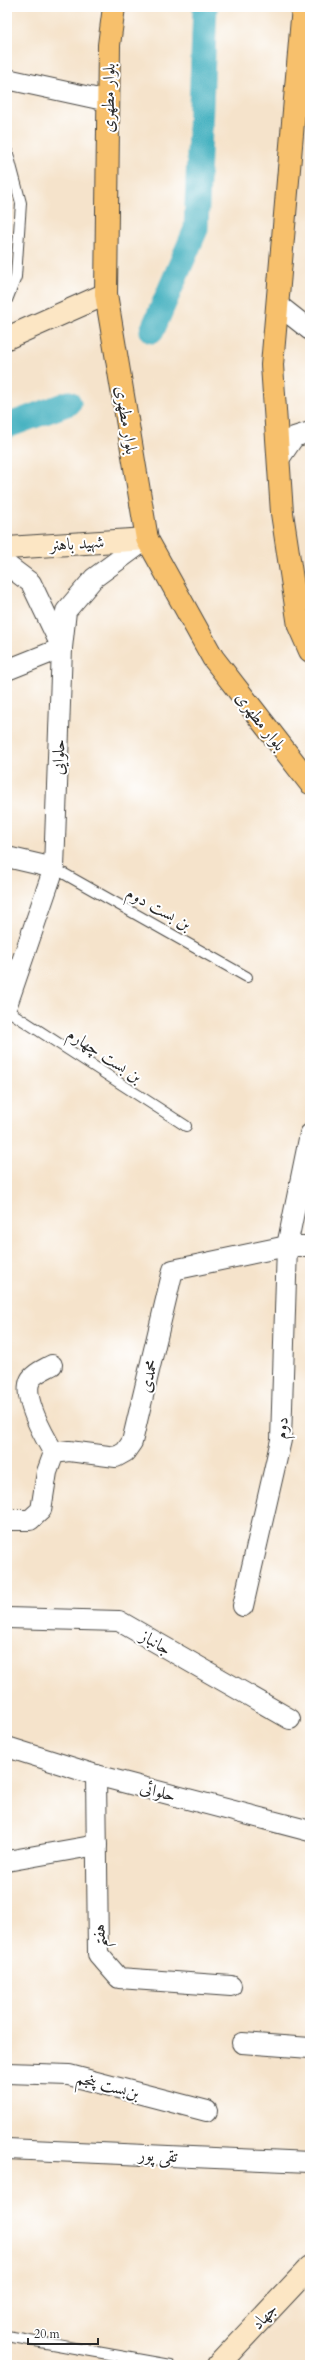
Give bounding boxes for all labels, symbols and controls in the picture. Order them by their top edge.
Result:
street label: بلوار مطهری [96,63,121,133]
street label: بلوار مطهری [110,384,143,456]
street label: شهید باهنر [47,530,105,557]
street label: بلوار مطهری [230,687,291,756]
street label: حلوایی [46,739,71,776]
street label: بن بست دوم [121,881,195,938]
street label: بن بست چهارم [61,1023,147,1091]
street label: محمدی [134,1357,164,1395]
street label: دوم [269,1416,297,1440]
street label: جانباز [134,1623,176,1660]
street label: حلوائی [137,1776,178,1807]
street label: هفتم [87,1923,117,1948]
street label: بن‌بست پنجم [73,2066,142,2109]
street label: تقی پور [136,2143,179,2169]
street label: جهاد [246,2298,283,2335]
scale bar [28,2320,98,2346]
text: 20 m [34,2326,61,2342]

